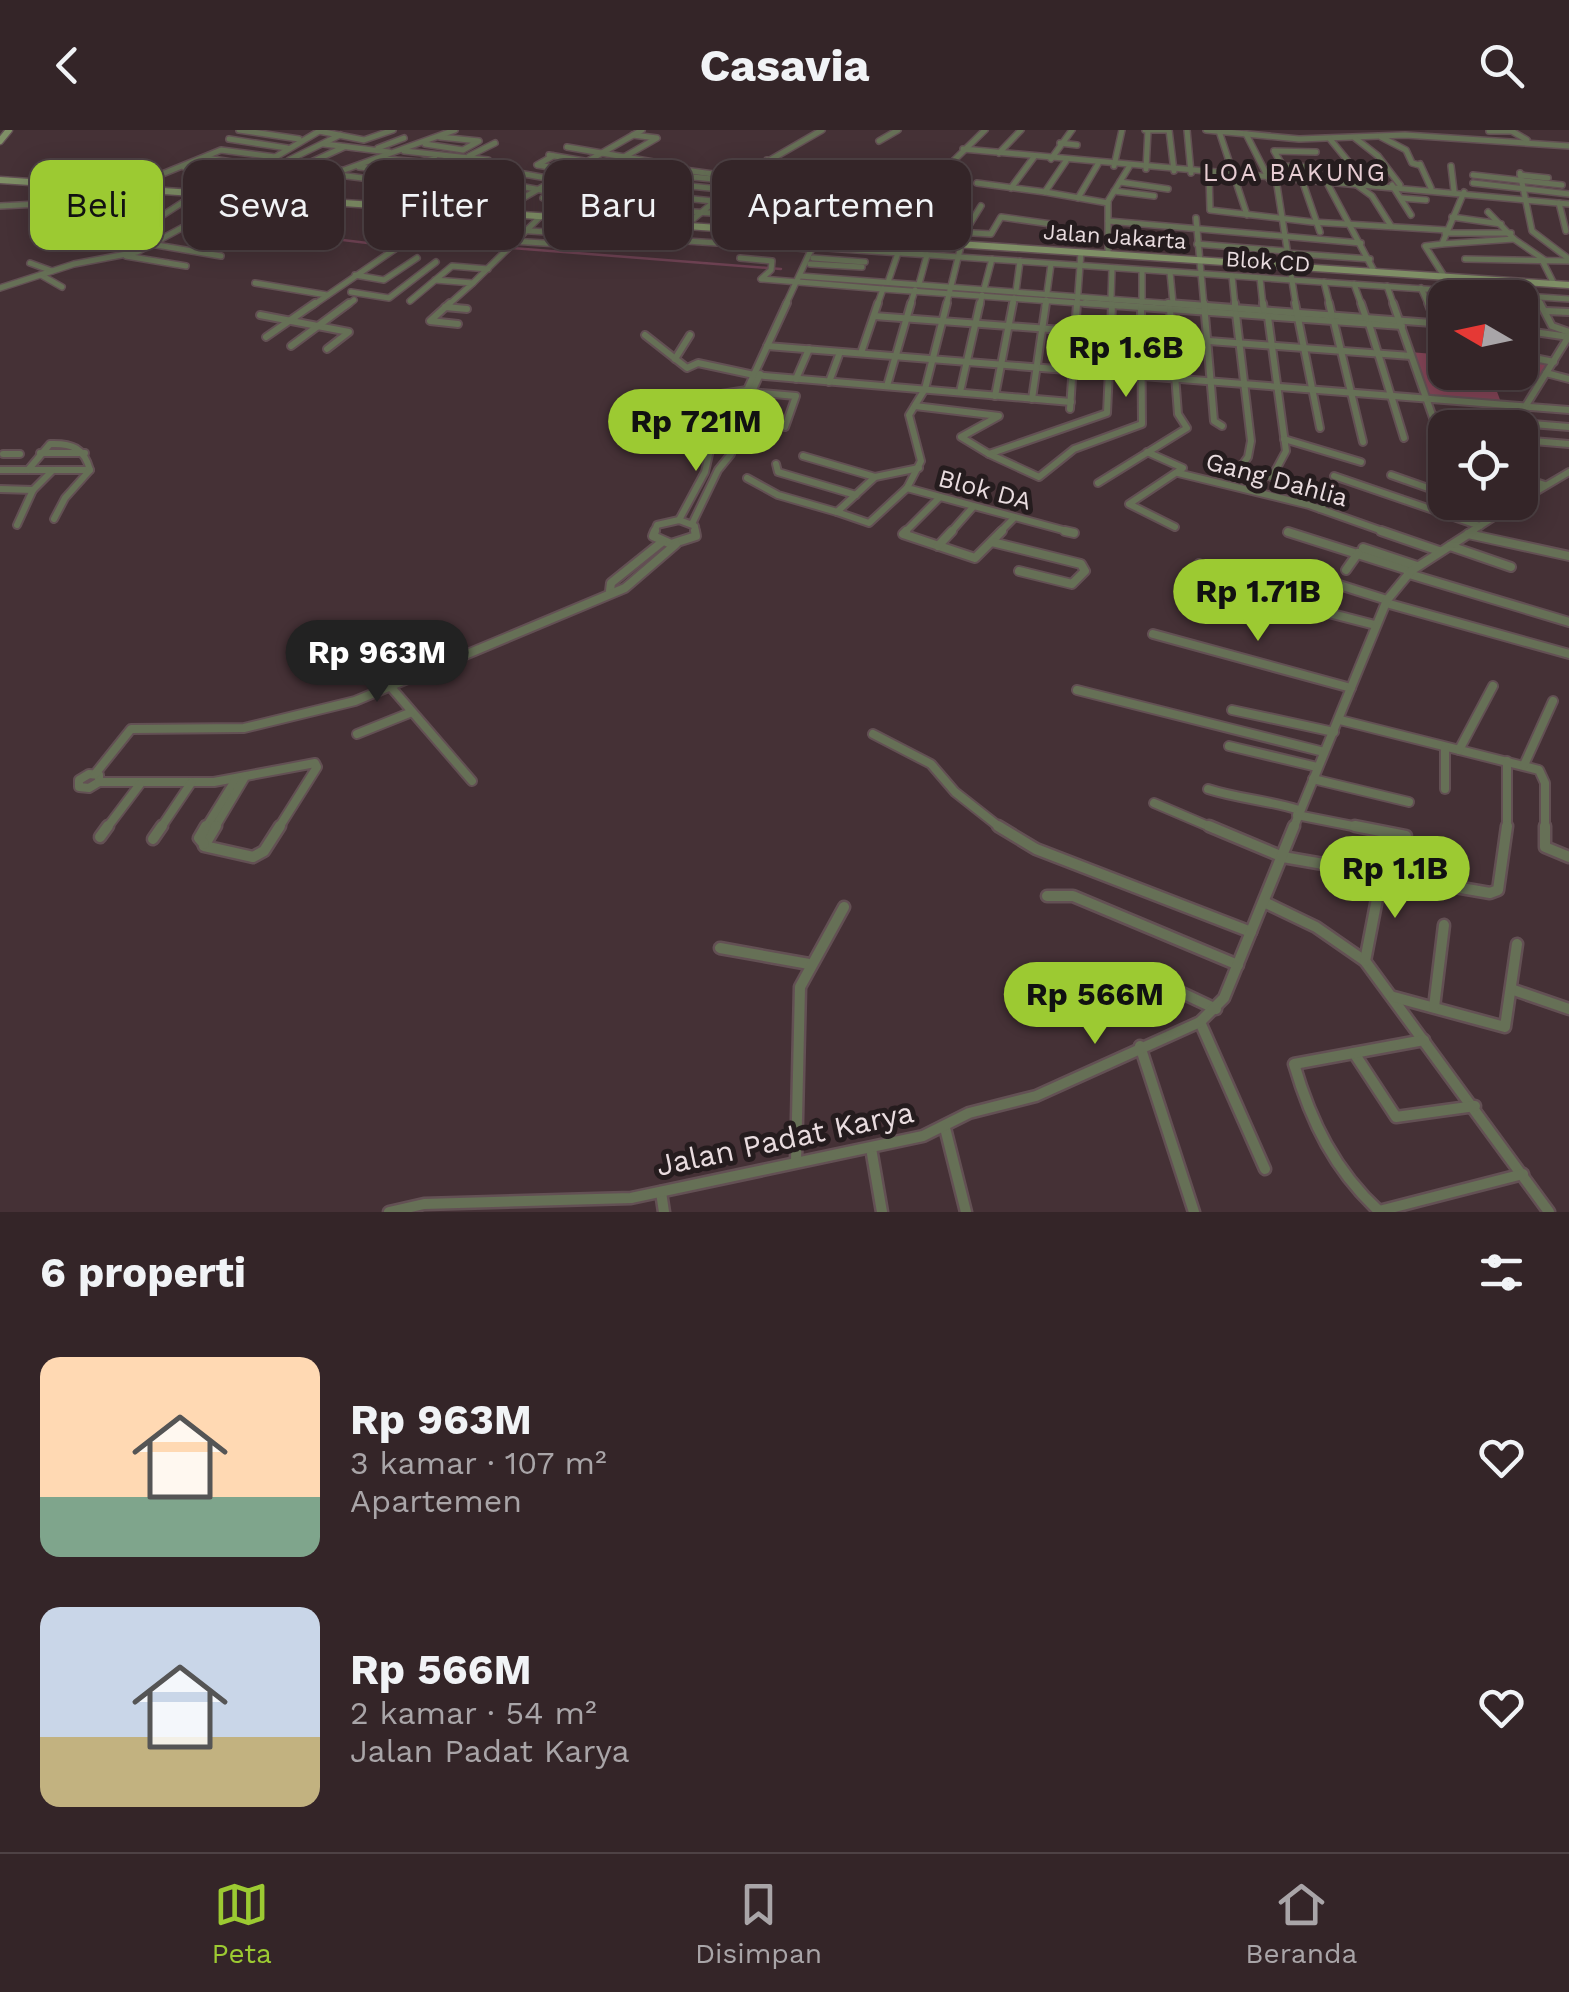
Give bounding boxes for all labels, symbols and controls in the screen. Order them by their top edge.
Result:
icon: back [40,38,95,93]
icon: search [1474,38,1529,93]
text: Casavia [699,39,870,92]
district label: LOA BAKUNG [1203,158,1387,187]
chip: Beli [30,160,163,250]
chip: Sewa [183,160,344,250]
chip: Filter [364,160,524,250]
chip: Baru [544,160,692,250]
chip: Apartemen [712,160,971,250]
street label: Jalan Jakarta [1043,219,1187,254]
street label: Blok CD [1225,246,1311,277]
north arrow [1428,280,1538,390]
map controls [1428,280,1538,520]
pin: Rp 1.6B [1034,315,1218,400]
text: Rp 1.6B [1068,328,1184,366]
pin: Rp 721M [604,389,788,474]
text: Rp 721M [630,402,762,440]
button: locate [1428,410,1538,520]
street label: Gang Dahlia [1203,447,1351,512]
street label: Blok DA [935,463,1035,516]
pin: Rp 1.71B [1155,559,1361,644]
text: Rp 1.71B [1195,572,1321,610]
pin: Rp 963M [285,620,469,705]
text: Rp 963M [308,633,446,671]
pin: Rp 1.1B [1303,836,1487,921]
text: Rp 1.1B [1342,849,1448,887]
pin: Rp 566M [1003,962,1187,1047]
text: Rp 566M [1026,975,1164,1013]
street label: Jalan Padat Karya [653,1094,917,1183]
icon: filters [1474,1245,1529,1300]
text: 6 properti [40,1248,246,1297]
text: Rp 963M [350,1395,532,1444]
icon: home [120,1397,240,1517]
icon: heart [1474,1430,1529,1485]
text: 3 kamar · 107 m² [350,1444,607,1482]
text: Apartemen [350,1482,522,1520]
text: Rp 566M [350,1645,532,1694]
icon: home [120,1647,240,1767]
icon: heart [1474,1680,1529,1735]
text: 2 kamar · 54 m² [350,1694,597,1732]
text: Jalan Padat Karya [350,1732,630,1770]
tab: Peta [212,1877,272,1970]
tab: Disimpan [695,1877,822,1970]
tab: Beranda [1245,1877,1357,1970]

